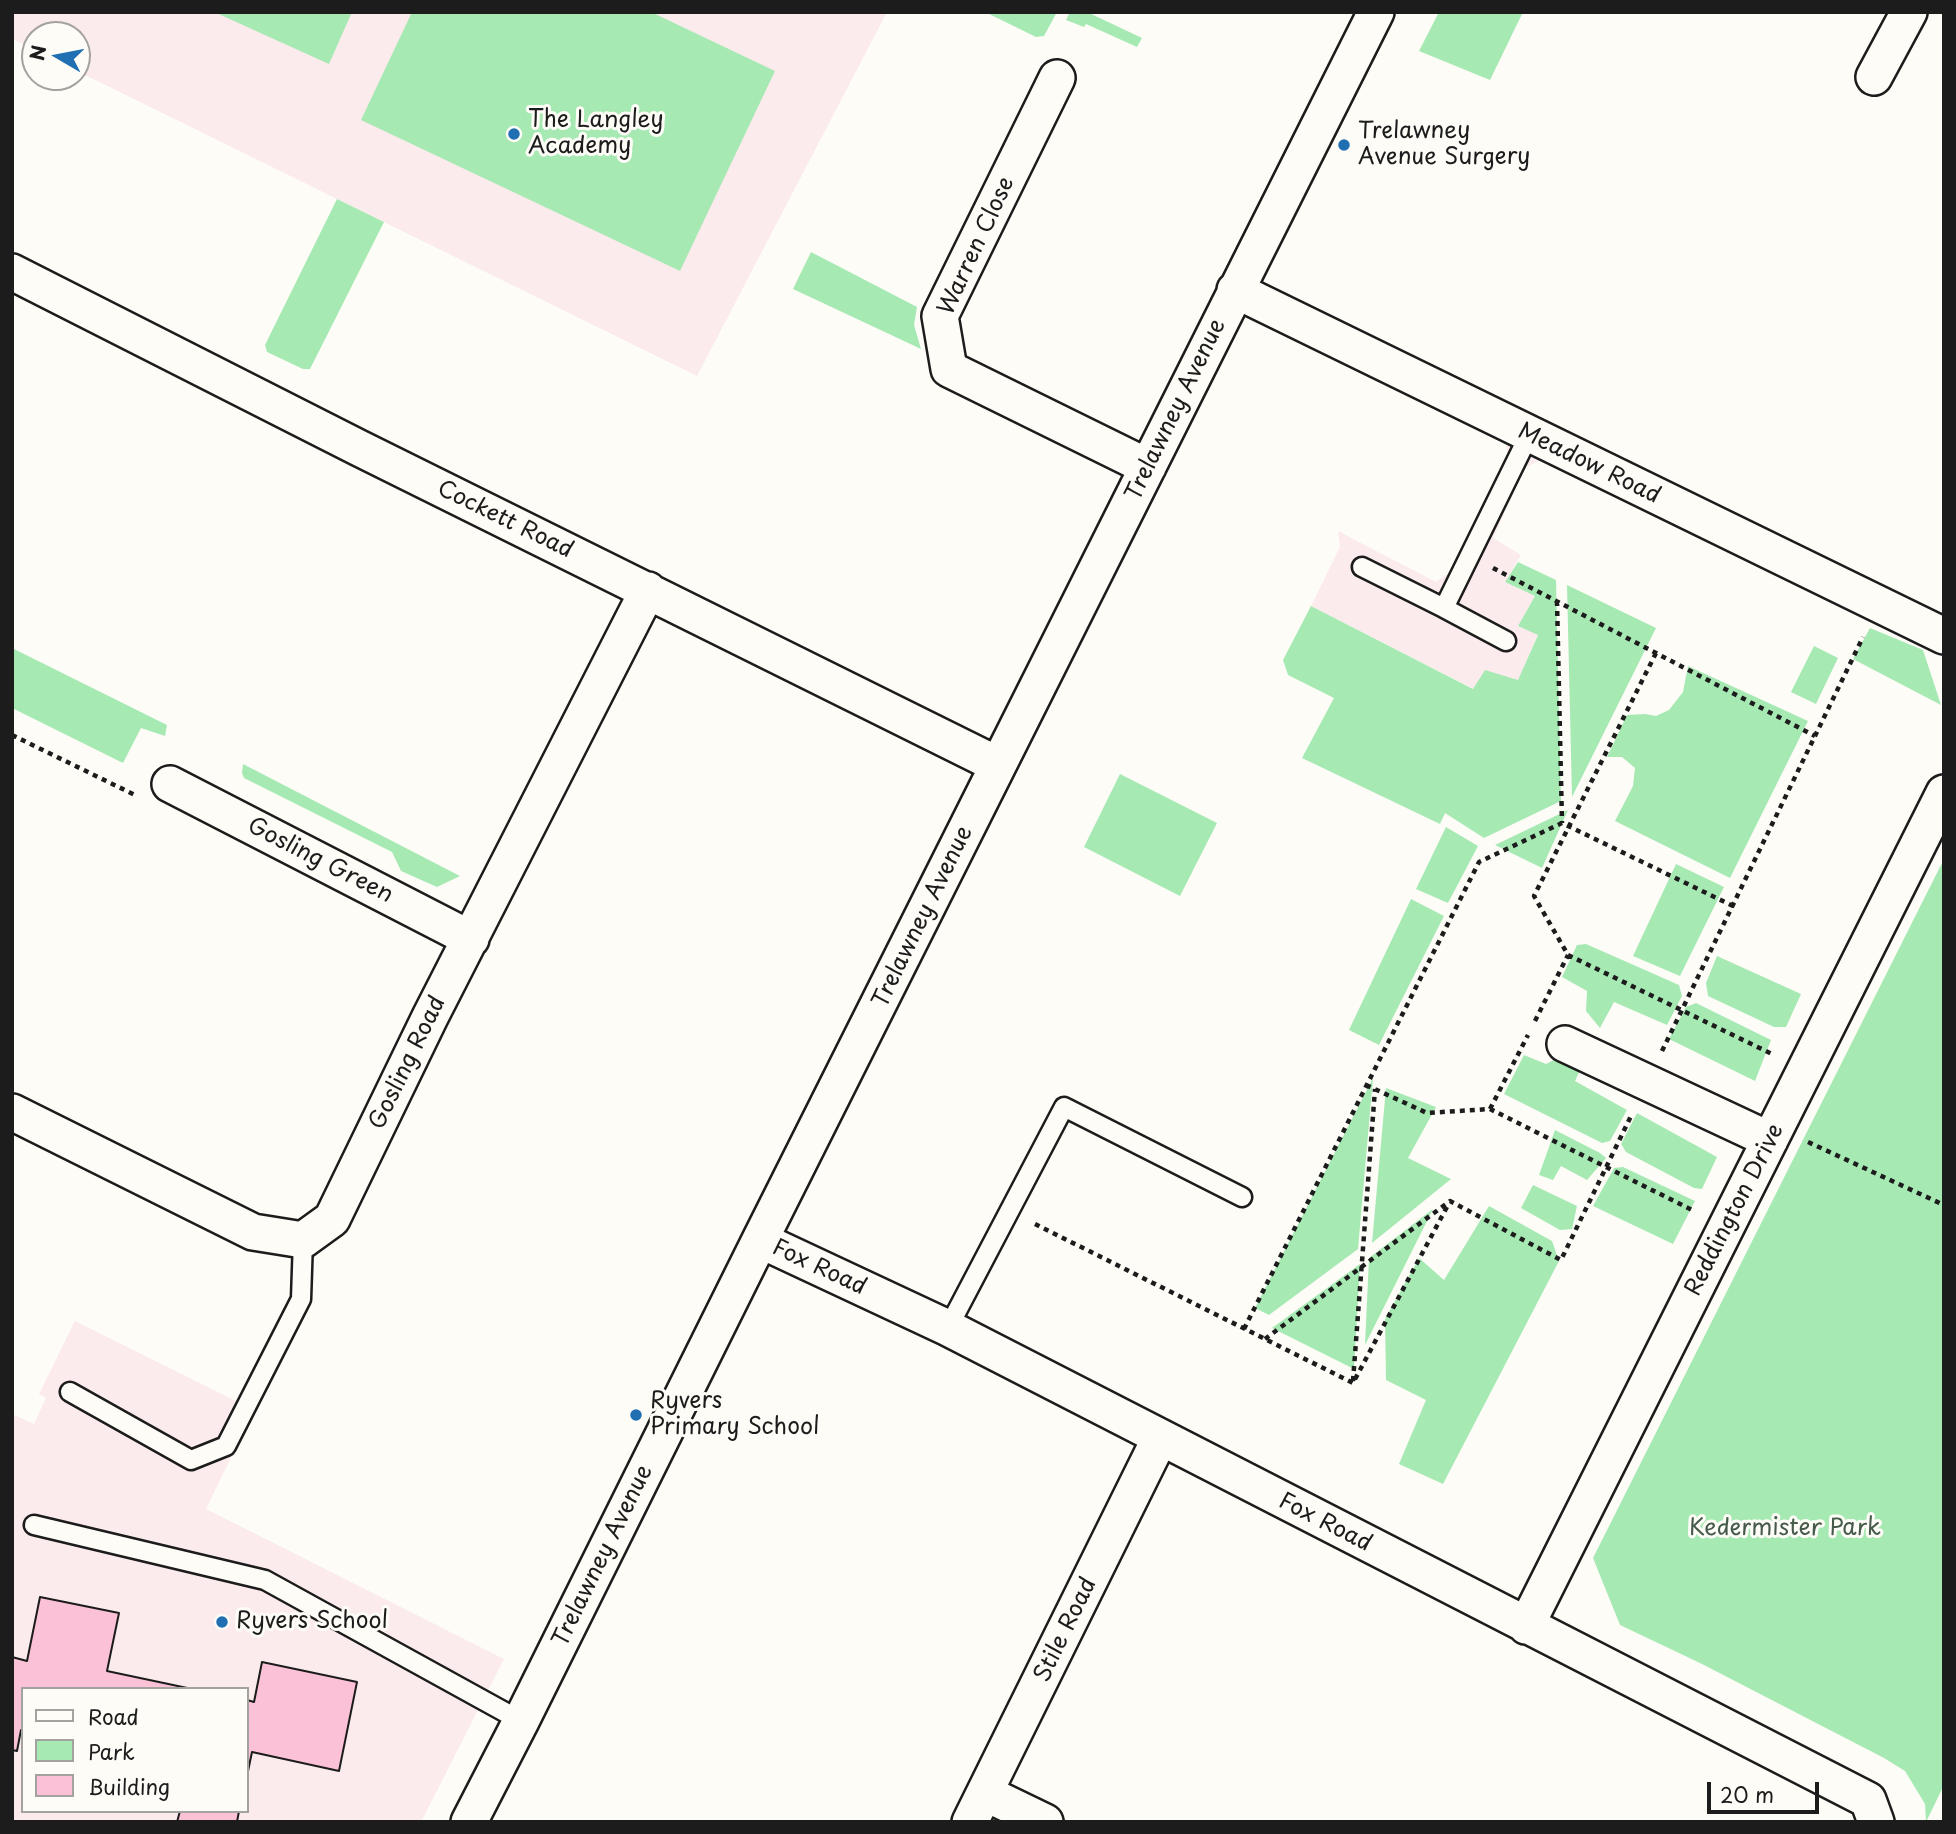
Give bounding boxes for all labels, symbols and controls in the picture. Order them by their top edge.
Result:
north arrow [21,21,91,91]
text: N [22,43,52,63]
place label: The Langley Academy [528,107,664,161]
place label: Trelawney Avenue Surgery [1358,118,1530,172]
marker: The Langley Academy [506,126,522,142]
marker: Trelawney Avenue Surgery [1336,137,1352,153]
street label: Warren Close [933,173,1021,319]
street label: Trelawney Avenue [1120,315,1232,505]
street label: Meadow Road [1513,418,1665,510]
street label: Cockett Road [432,475,578,565]
street label: Gosling Green [243,812,397,910]
street label: Trelawney Avenue [867,822,979,1012]
street label: Gosling Road [364,992,452,1134]
street label: Reddington Drive [1680,1119,1790,1301]
street label: Fox Road [768,1234,870,1302]
place label: Ryvers Primary School [650,1388,820,1442]
marker: Ryvers Primary School [628,1407,644,1423]
street label: Trelawney Avenue [547,1461,659,1651]
street label: Fox Road [1274,1488,1376,1558]
park label: Kedermister Park [1689,1515,1881,1543]
street label: Stile Road [1029,1573,1103,1687]
place label: Ryvers School [236,1608,388,1636]
marker: Ryvers School [214,1614,230,1630]
legend [21,1687,248,1813]
text: Road [88,1700,139,1732]
text: Park [88,1735,135,1767]
scale bar [1711,1768,1823,1812]
text: Building [88,1770,170,1802]
text: 20 m [1720,1778,1774,1810]

